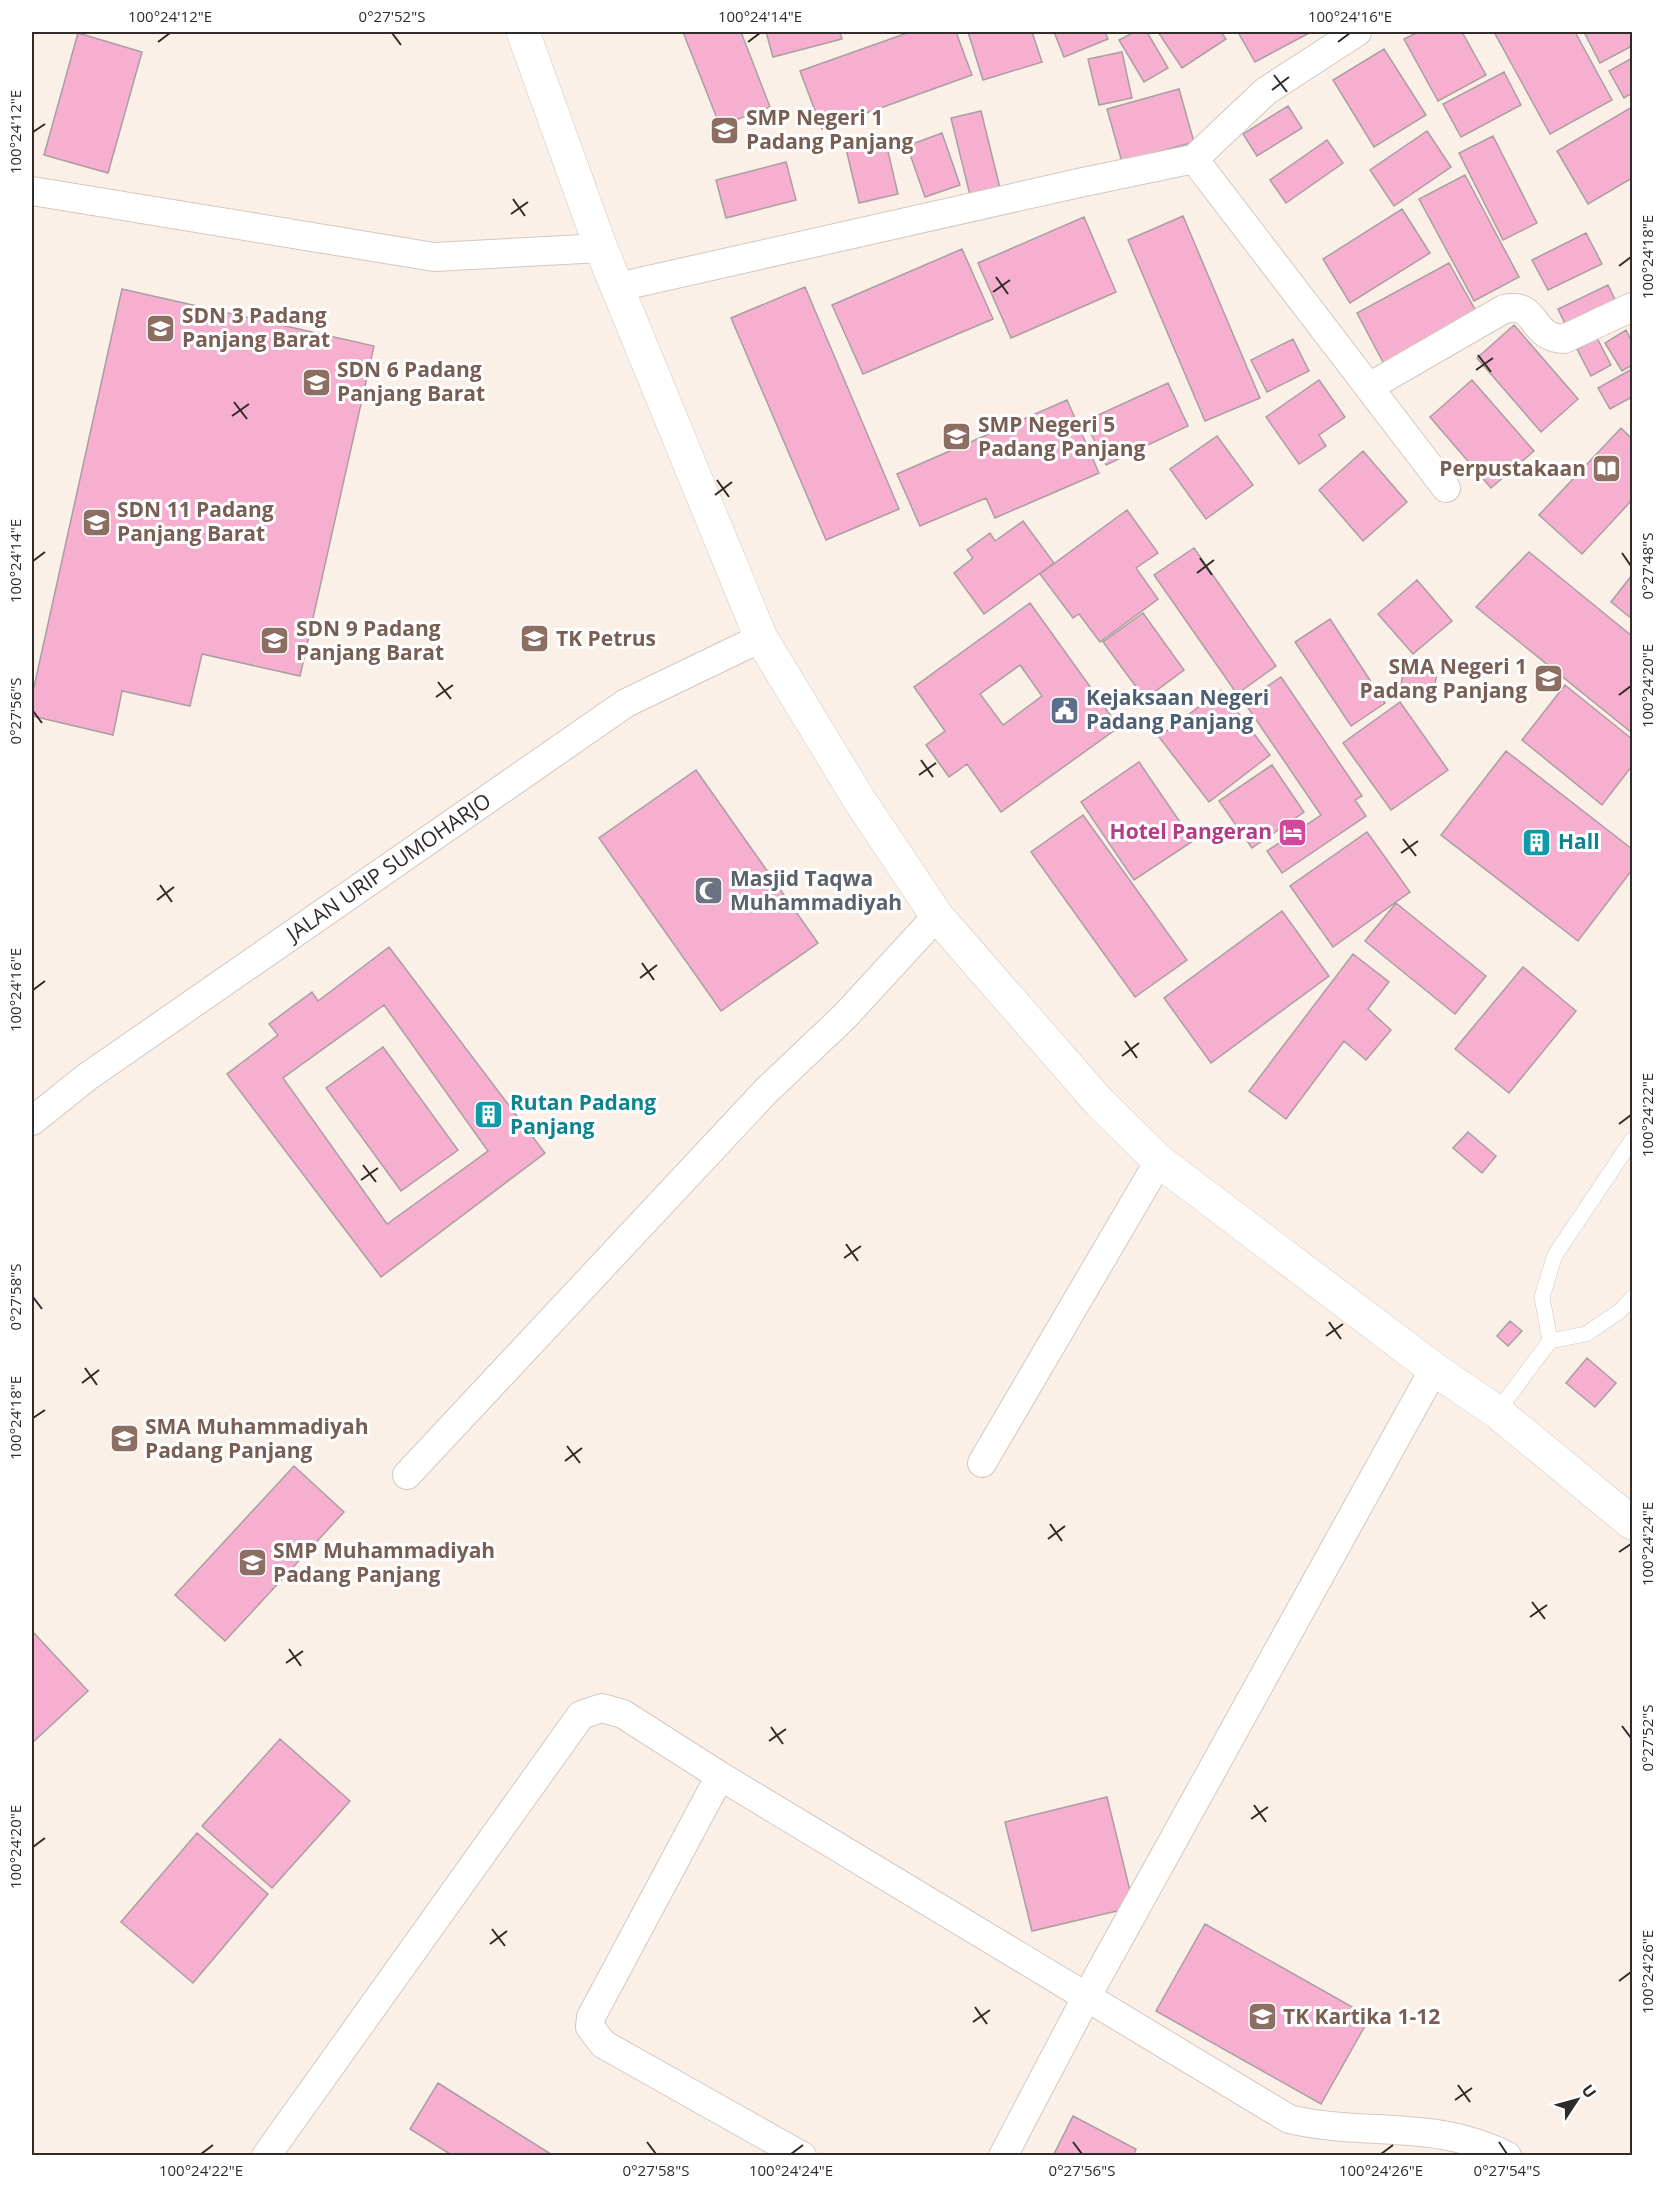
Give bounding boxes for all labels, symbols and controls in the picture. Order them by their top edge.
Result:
text: 100°24'12"E [128,6,212,26]
text: 0°27'52"S [359,6,425,26]
text: 100°24'14"E [718,6,802,26]
text: 100°24'16"E [1308,6,1392,26]
text: 100°24'12"E [5,90,25,174]
place label: SMP Negeri 1 Padang Panjang [746,103,914,155]
school or university icon: SMP Negeri 1 Padang Panjang [709,114,741,146]
text: 100°24'18"E [1637,215,1657,299]
place label: SDN 3 Padang Panjang Barat [182,301,330,353]
school or university icon: SDN 3 Padang Panjang Barat [145,312,177,344]
place label: SDN 6 Padang Panjang Barat [337,355,485,407]
school or university icon: SDN 6 Padang Panjang Barat [300,366,332,398]
place label: SMP Negeri 5 Padang Panjang [978,410,1146,462]
school or university icon: SMP Negeri 5 Padang Panjang [941,421,973,453]
library icon: Perpustakaan [1591,453,1623,485]
place label: Perpustakaan [1439,454,1586,482]
place label: SDN 11 Padang Panjang Barat [117,495,274,547]
school or university icon: SDN 11 Padang Panjang Barat [80,506,112,538]
text: 100°24'14"E [5,519,25,603]
text: 0°27'48"S [1637,533,1657,599]
place label: SDN 9 Padang Panjang Barat [296,614,444,666]
school or university icon: TK Petrus [519,623,551,655]
place label: TK Petrus [556,624,656,652]
school or university icon: SDN 9 Padang Panjang Barat [259,625,291,657]
text: 100°24'20"E [1637,644,1657,728]
place label: SMA Negeri 1 Padang Panjang [1360,652,1527,704]
school or university icon: SMA Negeri 1 Padang Panjang [1532,663,1564,695]
text: 0°27'56"S [5,678,25,744]
place label: Kejaksaan Negeri Padang Panjang [1086,683,1269,735]
public building icon: Kejaksaan Negeri Padang Panjang [1049,694,1081,726]
street label: JALAN URIP SUMOHARJO [279,786,496,948]
hotel icon: Hotel Pangeran [1277,816,1309,848]
place label: Hotel Pangeran [1110,817,1272,845]
building icon: Hall [1521,826,1553,858]
place label: Hall [1558,827,1600,855]
place label: Masjid Taqwa Muhammadiyah [730,864,902,916]
mosque icon: Masjid Taqwa Muhammadiyah [693,875,725,907]
text: 100°24'16"E [5,948,25,1032]
text: 100°24'22"E [1637,1073,1657,1157]
place label: Rutan Padang Panjang [510,1088,656,1140]
building icon: Rutan Padang Panjang [473,1099,505,1131]
text: 0°27'58"S [5,1264,25,1330]
text: 100°24'18"E [5,1376,25,1460]
place label: SMA Muhammadiyah Padang Panjang [145,1412,368,1464]
school or university icon: SMA Muhammadiyah Padang Panjang [108,1423,140,1455]
text: 100°24'24"E [1637,1502,1657,1586]
place label: SMP Muhammadiyah Padang Panjang [273,1536,495,1588]
school or university icon: SMP Muhammadiyah Padang Panjang [236,1547,268,1579]
text: 0°27'52"S [1637,1705,1657,1771]
text: 100°24'20"E [5,1805,25,1889]
text: 100°24'26"E [1637,1930,1657,2014]
school or university icon: TK Kartika 1-12 [1246,2001,1278,2033]
place label: TK Kartika 1-12 [1283,2002,1440,2030]
north arrow [1547,2070,1607,2130]
text: U [1577,2080,1602,2103]
text: 100°24'22"E [159,2160,243,2180]
text: 0°27'58"S [623,2160,689,2180]
text: 100°24'24"E [749,2160,833,2180]
text: 0°27'56"S [1049,2160,1115,2180]
text: 100°24'26"E [1339,2160,1423,2180]
text: 0°27'54"S [1474,2160,1540,2180]

